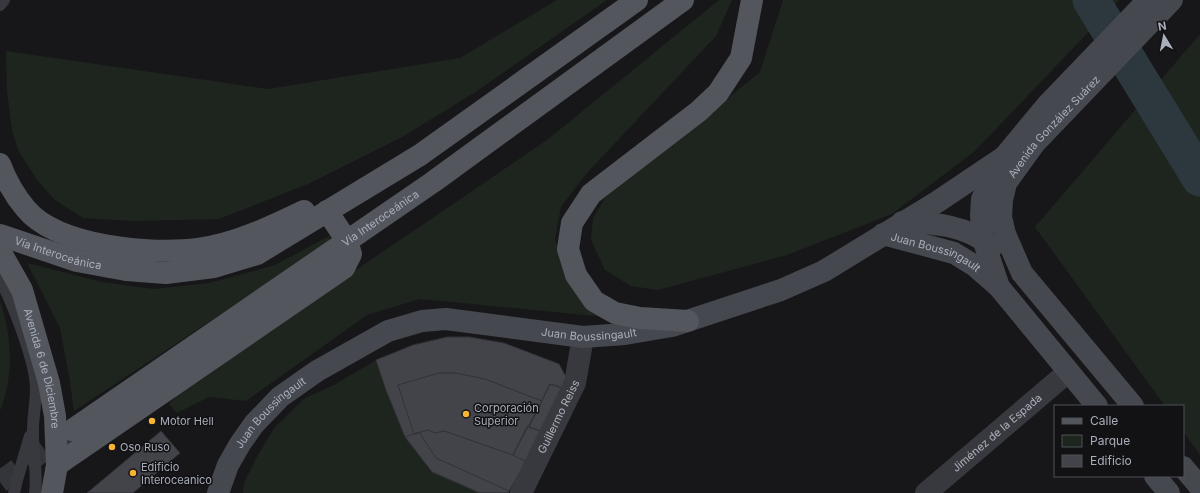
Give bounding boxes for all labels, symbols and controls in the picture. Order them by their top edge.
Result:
north arrow [1144,16,1184,56]
text: N [1157,19,1168,34]
street label: Avenida González Suárez [1005,72,1103,180]
street label: Vía Interoceánica [339,187,421,250]
street label: Juan Boussingault [889,229,984,275]
street label: Vía Interoceánica [13,233,103,272]
street label: Avenida 6 de Diciembre [21,307,63,429]
street label: Juan Boussingault [540,325,638,344]
street label: Juan Boussingault [232,374,309,451]
street label: Guillermo Reiss [534,377,583,456]
street label: Jiménez de la Espada [949,391,1045,475]
place label: Corporación Superior [474,401,539,428]
legend [1054,405,1184,477]
marker: Corporación Superior [461,409,471,419]
text: Calle [1090,413,1118,428]
place label: Motor Hell [160,414,214,428]
marker: Motor Hell [147,416,157,426]
text: Parque [1090,433,1130,448]
place label: Oso Ruso [120,440,170,454]
marker: Oso Ruso [107,442,117,452]
text: Edificio [1090,453,1132,468]
place label: Edificio Interoceanico [141,460,212,487]
marker: Edificio Interoceanico [128,468,138,478]

